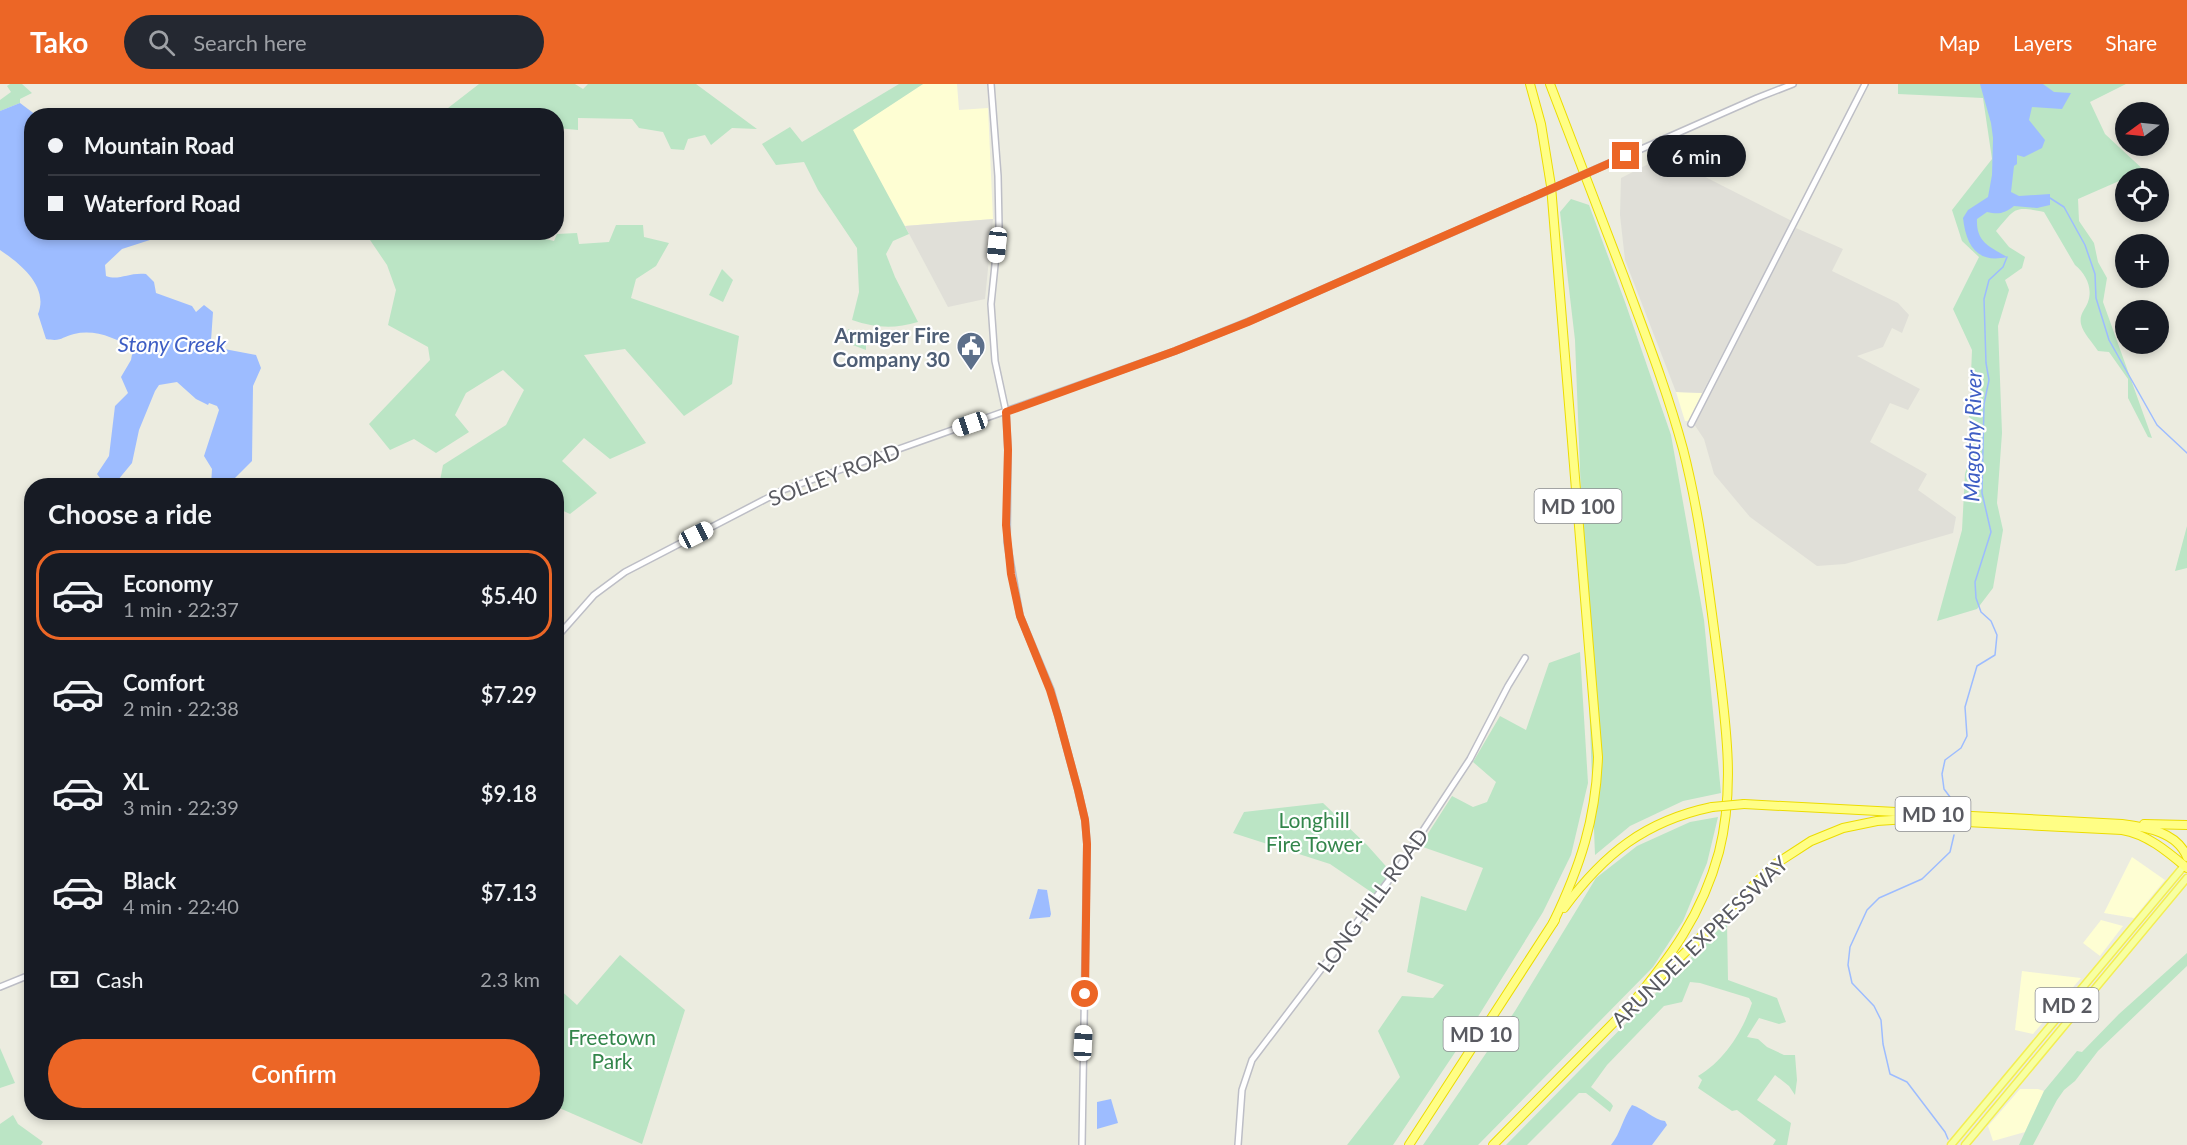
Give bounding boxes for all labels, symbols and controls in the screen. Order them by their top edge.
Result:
search box [124,15,544,69]
text: Tako [30,25,88,59]
icon: search [145,26,178,59]
text: Search here [193,29,307,56]
text: Map [1939,30,1980,55]
text: Layers [2013,30,2072,55]
text: Share [2105,30,2157,55]
north arrow [2115,102,2169,156]
map controls [2115,102,2169,354]
text: Mountain Road [84,132,234,159]
callout: 6 min [1647,135,1746,177]
route end [1612,142,1639,169]
text: 6 min [1672,144,1721,168]
button: locate [2115,168,2169,222]
text: Waterford Road [84,190,241,217]
car [986,226,1008,264]
button: + [2115,234,2169,288]
button: − [2115,300,2169,354]
place label: Armiger Fire Company 30 [833,322,950,371]
water label: Stony Creek [118,330,227,357]
public building icon: Armiger Fire Company 30 [955,330,987,372]
water label: Magothy River [1957,369,1987,502]
car [950,410,990,438]
street label: SOLLEY ROAD [765,437,903,511]
road number: MD 100 [1534,489,1622,523]
text: Choose a ride [48,497,212,530]
car [676,519,716,551]
icon: car [51,568,105,622]
text: Economy [123,570,213,597]
text: $5.40 [481,582,537,609]
text: 1 min · 22:37 [123,597,239,621]
icon: car [51,667,105,721]
text: Comfort [123,669,205,696]
text: $7.29 [481,681,537,708]
text: 2 min · 22:38 [123,696,239,720]
icon: car [51,766,105,820]
text: XL [123,768,149,795]
text: $9.18 [481,780,537,807]
text: 3 min · 22:39 [123,795,239,819]
road number: MD 10 [1896,797,1970,831]
park label: Longhill Fire Tower [1266,807,1363,856]
street label: LONG HILL ROAD [1311,823,1433,977]
street label: ARUNDEL EXPRESSWAY [1606,850,1793,1032]
icon: car [51,865,105,919]
text: Black [123,867,176,894]
text: $7.13 [481,879,537,906]
text: 4 min · 22:40 [123,894,239,918]
icon: cash [48,963,81,996]
text: Cash [96,966,143,993]
text: 2.3 km [480,967,540,991]
route start [1071,980,1098,1007]
road number: MD 2 [2036,988,2098,1022]
road number: MD 10 [1444,1017,1518,1051]
park label: Freetown Park [568,1024,656,1073]
car [1073,1025,1093,1061]
button: Confirm [48,1039,540,1108]

